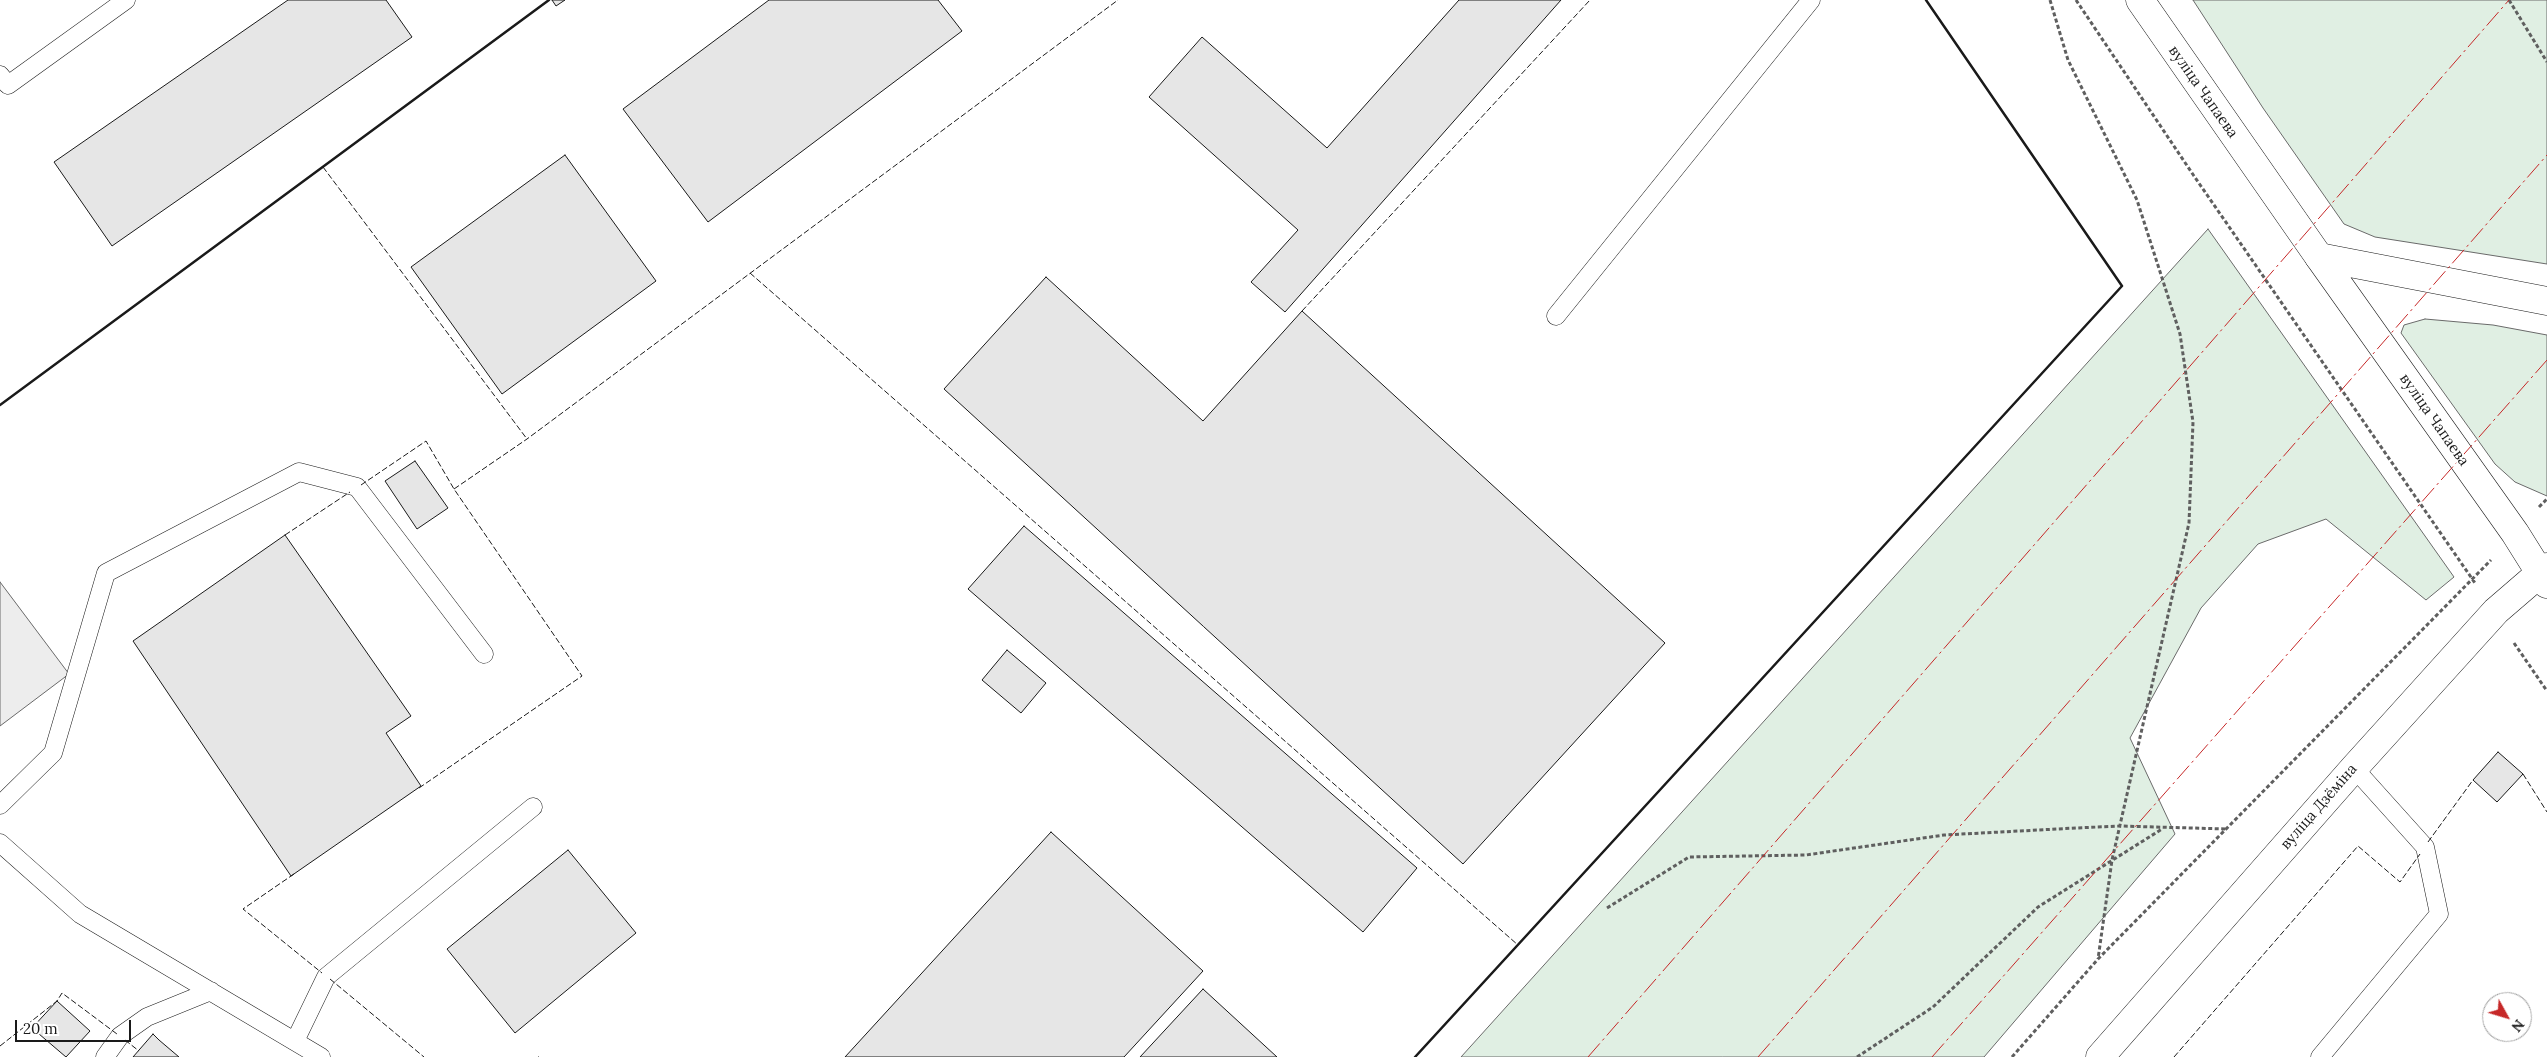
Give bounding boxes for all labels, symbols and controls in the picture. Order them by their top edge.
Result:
street label: вуліца Чапаева [2165,42,2241,142]
street label: вуліца Чапаева [2396,370,2472,470]
street label: вуліца Дзёміна [2277,761,2361,853]
north arrow [2482,992,2532,1042]
scale bar [18,1010,134,1042]
text: N [2507,1016,2528,1036]
text: 20 m [23,1019,58,1038]

